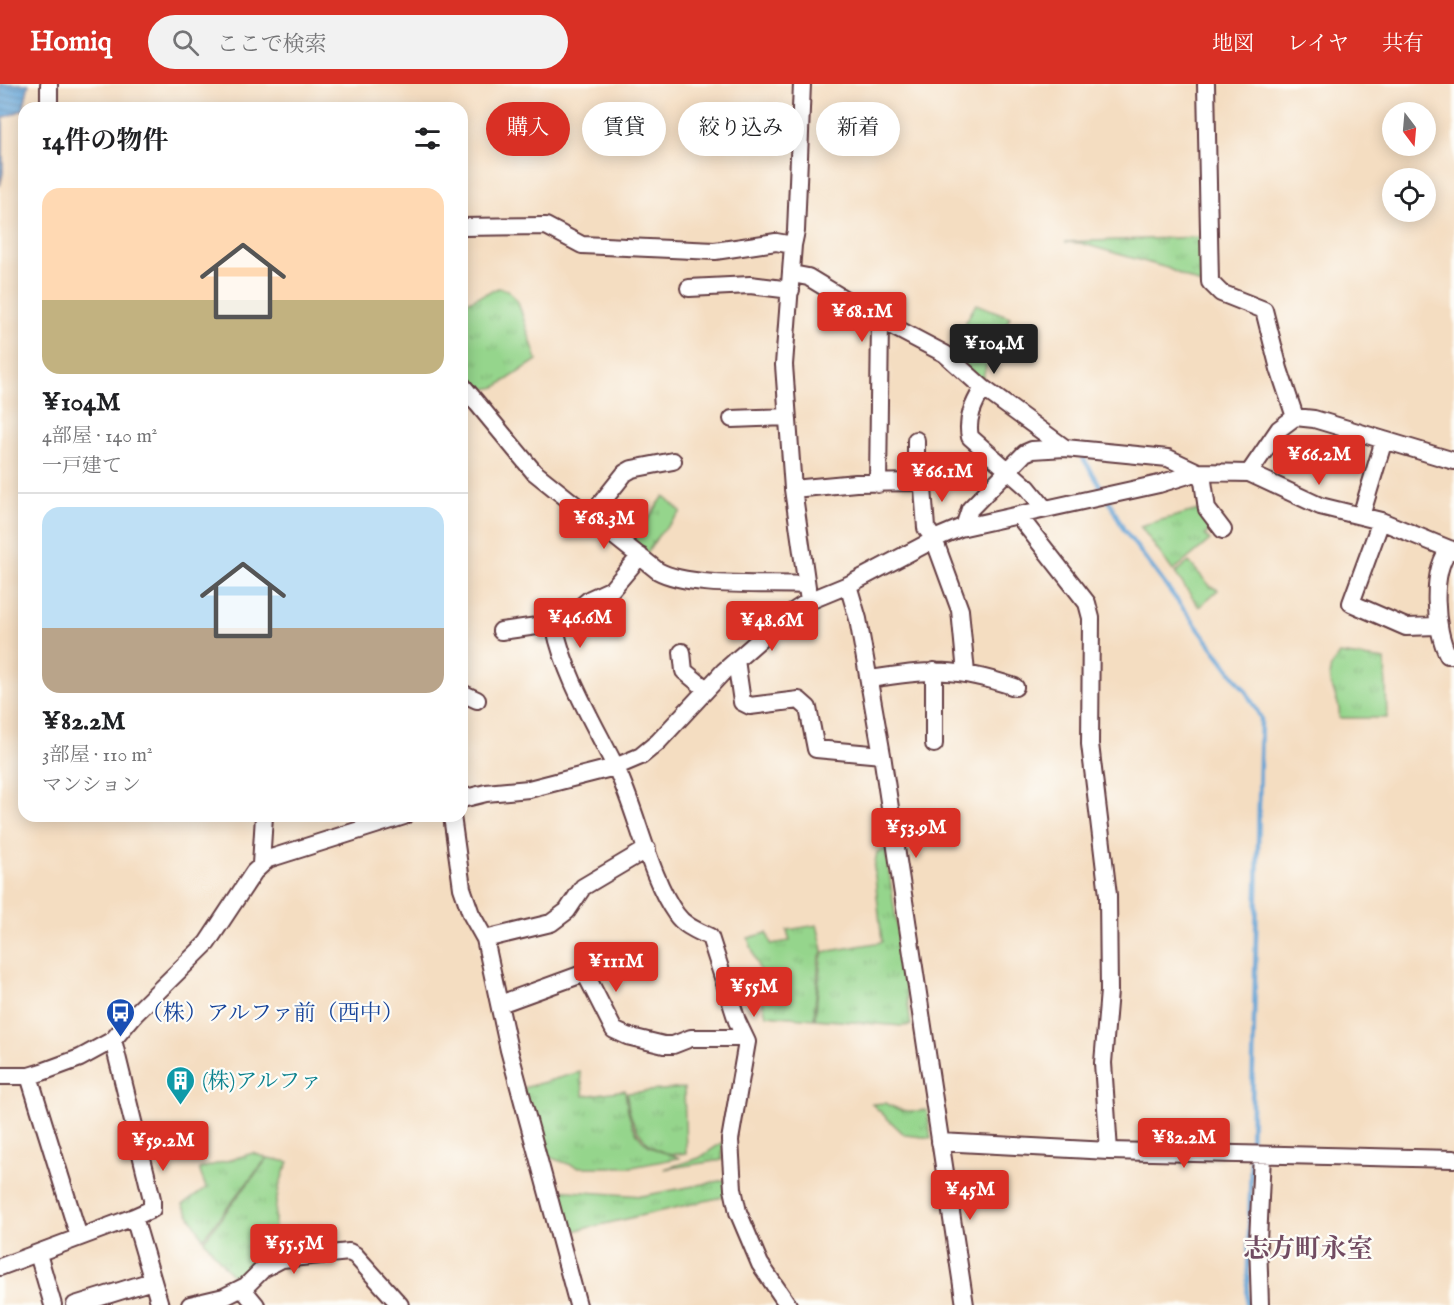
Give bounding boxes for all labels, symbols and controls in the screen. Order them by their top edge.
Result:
search box [148,15,568,69]
text: Homiq [30,25,112,60]
icon: search [169,26,202,59]
text: ここで検索 [217,31,327,59]
text: 地図 [1212,31,1254,58]
text: レイヤ [1287,31,1349,58]
text: 共有 [1382,31,1424,58]
chip: 購入 [486,102,570,156]
chip: 賃貸 [582,102,666,156]
chip: 絞り込み [678,102,804,156]
chip: 新着 [816,102,900,156]
north arrow [1382,102,1436,156]
map controls [1382,102,1436,222]
icon: filters [411,122,444,155]
text: 14件の物件 [42,125,168,158]
button: locate [1382,168,1436,222]
icon: home [189,227,297,335]
pin: ¥68.1M [813,292,911,343]
text: ¥68.1M [831,299,893,324]
pin: ¥104M [952,324,1036,375]
text: ¥104M [964,331,1024,356]
text: ¥104M [42,386,120,419]
text: 4部屋 · 140 m² [42,424,157,449]
pin: ¥66.2M [1270,435,1368,486]
text: ¥66.2M [1287,442,1351,467]
pin: ¥66.1M [893,452,991,503]
text: 一戸建て [42,454,122,479]
text: ¥66.1M [911,459,973,484]
pin: ¥68.3M [555,499,653,550]
text: ¥68.3M [573,506,635,531]
icon: home [189,546,297,654]
pin: ¥46.6M [531,598,629,649]
pin: ¥48.6M [723,601,821,652]
text: ¥46.6M [548,605,612,630]
text: ¥48.6M [740,608,804,633]
text: ¥82.2M [42,705,126,738]
text: 3部屋 · 110 m² [42,743,153,768]
text: マンション [42,773,141,798]
pin: ¥53.9M [867,808,965,859]
text: ¥53.9M [885,815,947,840]
pin: ¥111M [574,942,658,993]
text: ¥111M [588,949,644,974]
pin: ¥55M [718,967,790,1018]
text: ¥55M [730,974,778,999]
bus stop icon: （株）アルファ前（西中） [104,996,136,1038]
place label: （株）アルファ前（西中） [141,1000,404,1028]
building icon: (株)アルファ [165,1064,197,1106]
place label: (株)アルファ [202,1068,322,1096]
pin: ¥82.2M [1135,1118,1233,1169]
pin: ¥59.2M [114,1121,212,1172]
text: ¥82.2M [1152,1125,1216,1150]
text: ¥59.2M [131,1128,195,1153]
pin: ¥45M [934,1170,1006,1221]
text: ¥45M [945,1177,995,1202]
pin: ¥55.5M [245,1224,343,1275]
text: ¥55.5M [264,1231,324,1256]
district label: 志方町永室 [1243,1233,1373,1266]

